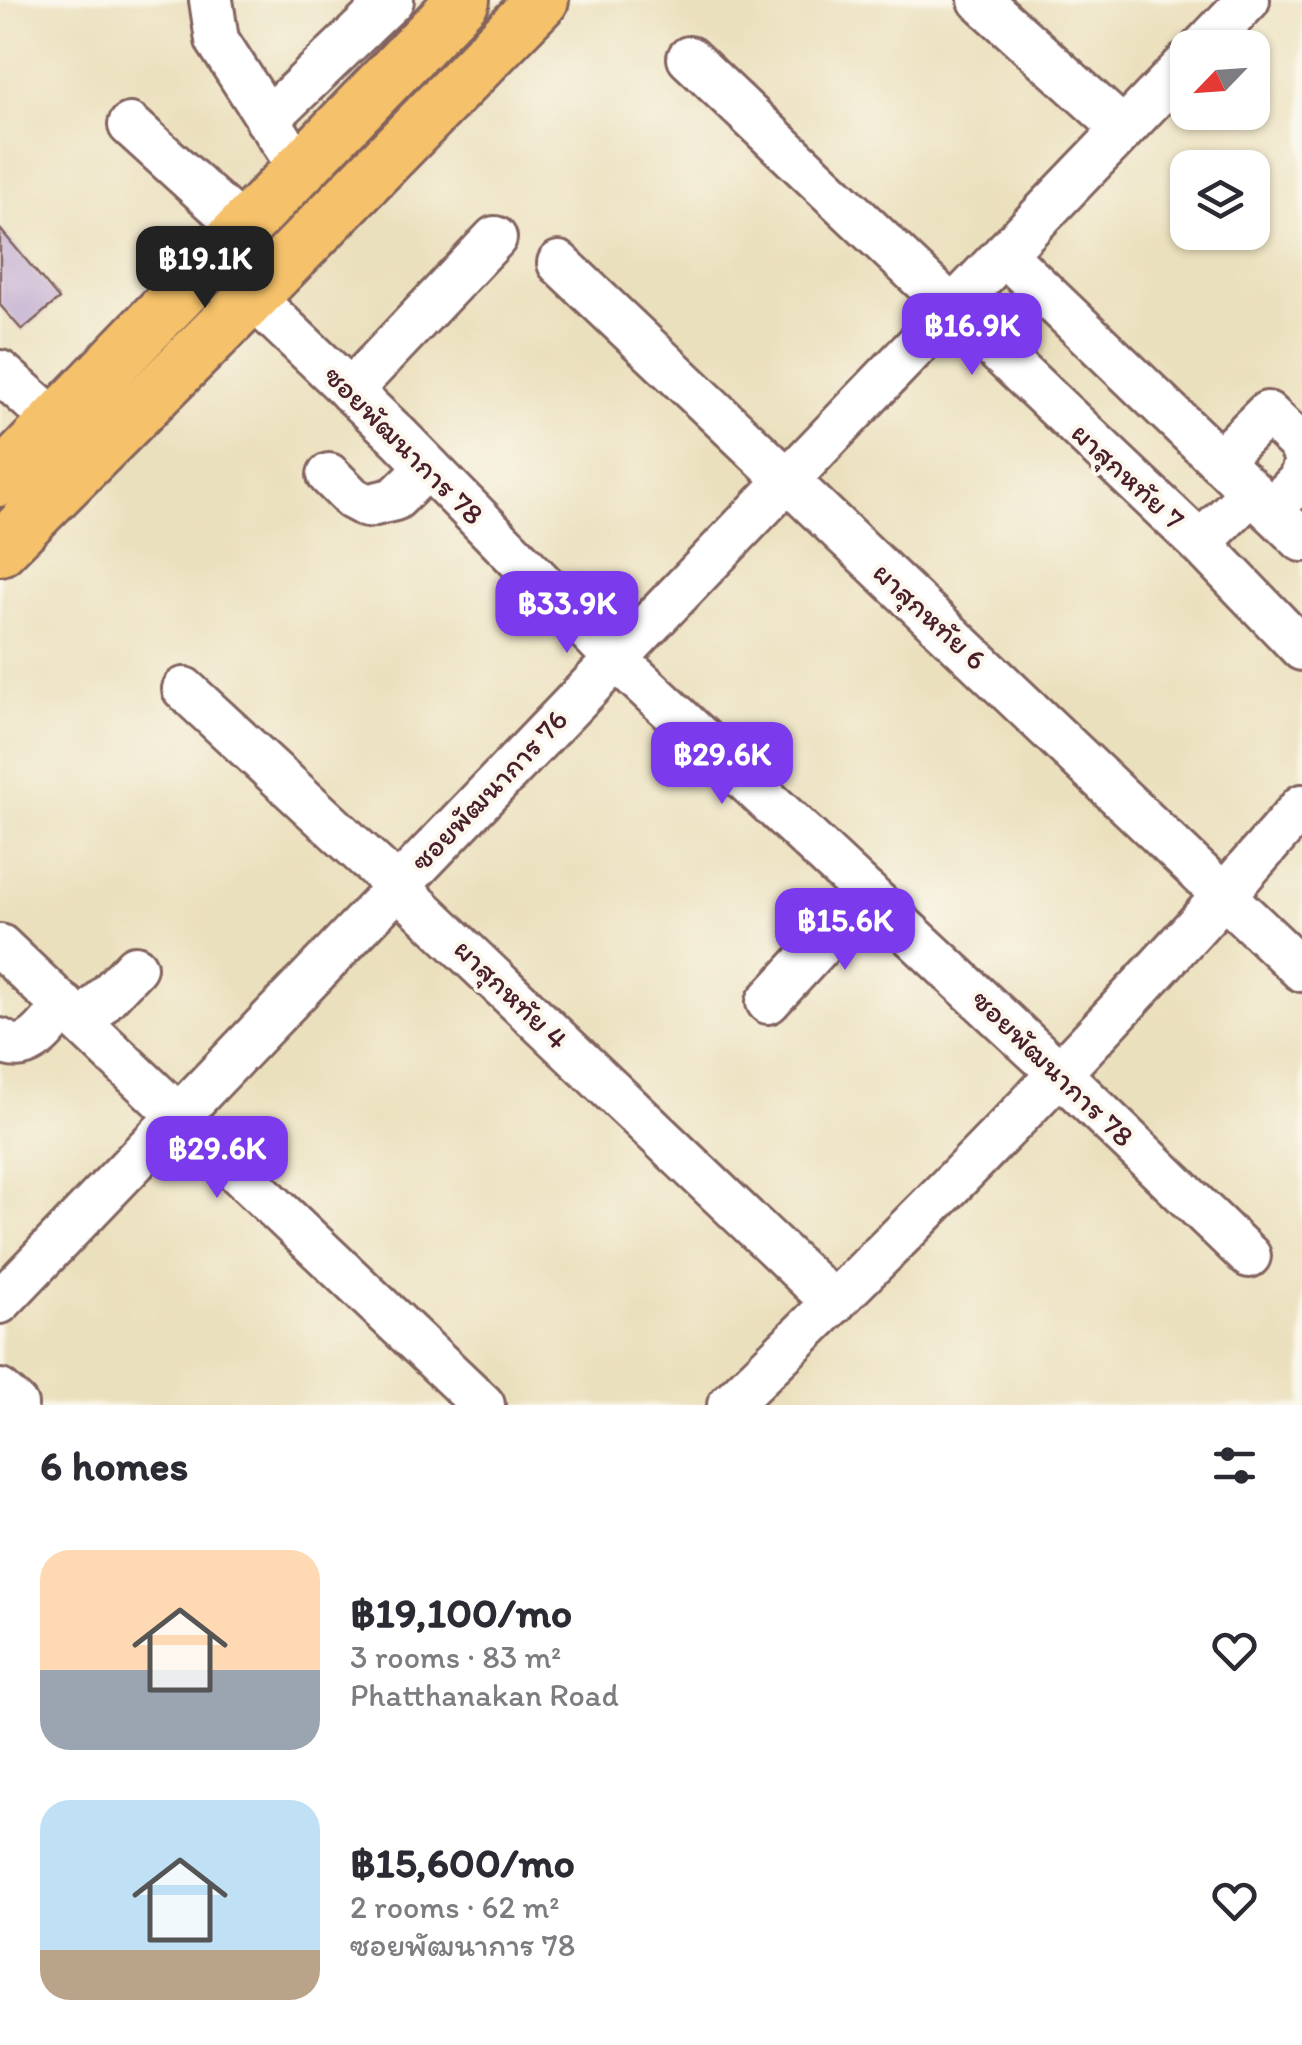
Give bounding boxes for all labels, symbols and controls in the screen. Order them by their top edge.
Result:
north arrow [1170,30,1270,130]
map controls [1170,30,1270,250]
button: layers [1170,150,1270,250]
pin: ฿19.1K [124,226,286,311]
text: ฿19.1K [158,239,252,277]
pin: ฿16.9K [891,293,1053,378]
text: ฿16.9K [924,306,1020,344]
street label: ซอยพัฒนาการ 78 [317,357,492,532]
street label: ผาสุกหทัย 7 [1063,414,1193,538]
street label: ผาสุกหทัย 6 [865,554,995,678]
pin: ฿33.9K [486,571,648,656]
text: ฿33.9K [517,584,617,622]
street label: ซอยพัฒนาการ 76 [402,701,575,878]
pin: ฿29.6K [641,722,803,807]
text: ฿29.6K [673,735,771,773]
pin: ฿15.6K [764,888,926,973]
text: ฿15.6K [797,901,893,939]
street label: ผาสุกหทัย 4 [446,930,576,1058]
street label: ซอยพัฒนาการ 78 [965,981,1142,1154]
pin: ฿29.6K [136,1116,298,1201]
text: ฿29.6K [168,1129,266,1167]
icon: filters [1207,1438,1262,1493]
text: 6 homes [40,1440,188,1491]
text: ฿19,100/mo [350,1587,572,1638]
icon: home [120,1590,240,1710]
icon: heart [1207,1623,1262,1678]
text: 3 rooms · 83 m² [350,1638,561,1676]
text: Phatthanakan Road [350,1676,619,1714]
text: ฿15,600/mo [350,1837,575,1888]
icon: home [120,1840,240,1960]
icon: heart [1207,1873,1262,1928]
text: 2 rooms · 62 m² [350,1888,559,1926]
text: ซอยพัฒนาการ 78 [350,1926,575,1964]

